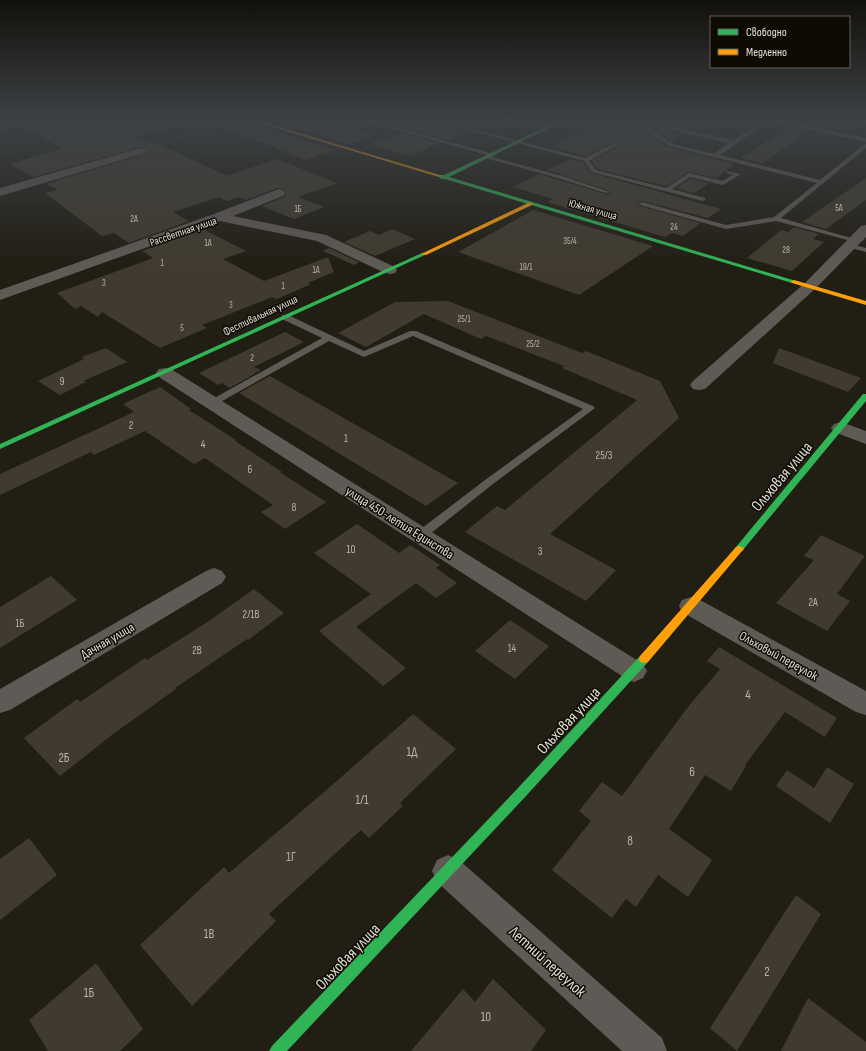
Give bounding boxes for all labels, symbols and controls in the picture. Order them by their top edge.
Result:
legend [710,16,850,68]
text: Свободно [746,25,787,40]
text: Медленно [746,45,787,60]
street label: Южная улица [567,196,619,223]
house number: 5А [835,203,843,214]
house number: 1Б [294,204,302,215]
house number: 2А [130,214,138,225]
street label: Рассветная улица [148,214,218,249]
house number: 24 [670,222,678,233]
house number: 35/4 [563,236,577,247]
house number: 1А [204,238,212,249]
house number: 28 [782,245,790,256]
house number: 1 [160,258,164,269]
house number: 19/1 [520,262,533,273]
house number: 1А [312,265,320,276]
house number: 3 [102,278,106,289]
house number: 1 [281,281,285,292]
street label: Фестивальная улица [221,293,300,338]
house number: 3 [229,300,233,311]
house number: 25/1 [457,314,471,325]
house number: 5 [180,323,184,334]
house number: 25/2 [526,339,540,350]
house number: 2 [250,353,254,364]
house number: 9 [60,375,65,388]
house number: 2 [129,419,134,432]
house number: 1 [344,432,348,445]
house number: 4 [201,438,206,451]
street label: Ольховая улица [748,438,817,516]
house number: 25/3 [596,449,613,462]
house number: 6 [248,463,253,476]
street label: улица 450-летия Единства [342,483,457,563]
house number: 8 [292,501,297,514]
house number: 10 [347,543,355,556]
house number: 3 [538,545,543,558]
house number: 2А [808,596,818,609]
house number: 2/1В [243,608,259,621]
house number: 1Б [16,617,25,630]
street label: Дачная улица [78,619,137,663]
street label: Ольховый переулок [736,628,821,684]
house number: 14 [508,642,517,655]
house number: 2В [192,644,202,657]
street label: Ольховая улица [533,684,605,758]
house number: 4 [745,687,751,703]
house number: 1Д [406,744,418,760]
house number: 2Б [58,750,70,766]
house number: 6 [689,764,695,780]
house number: 1/1 [355,792,369,808]
house number: 8 [627,833,633,849]
house number: 1Г [286,849,296,865]
street label: Ольховая улица [312,920,384,994]
street label: Летний переулок [504,922,590,1002]
house number: 1В [204,926,214,942]
house number: 2 [764,964,770,980]
house number: 1Б [84,985,94,1001]
house number: 10 [481,1009,491,1025]

